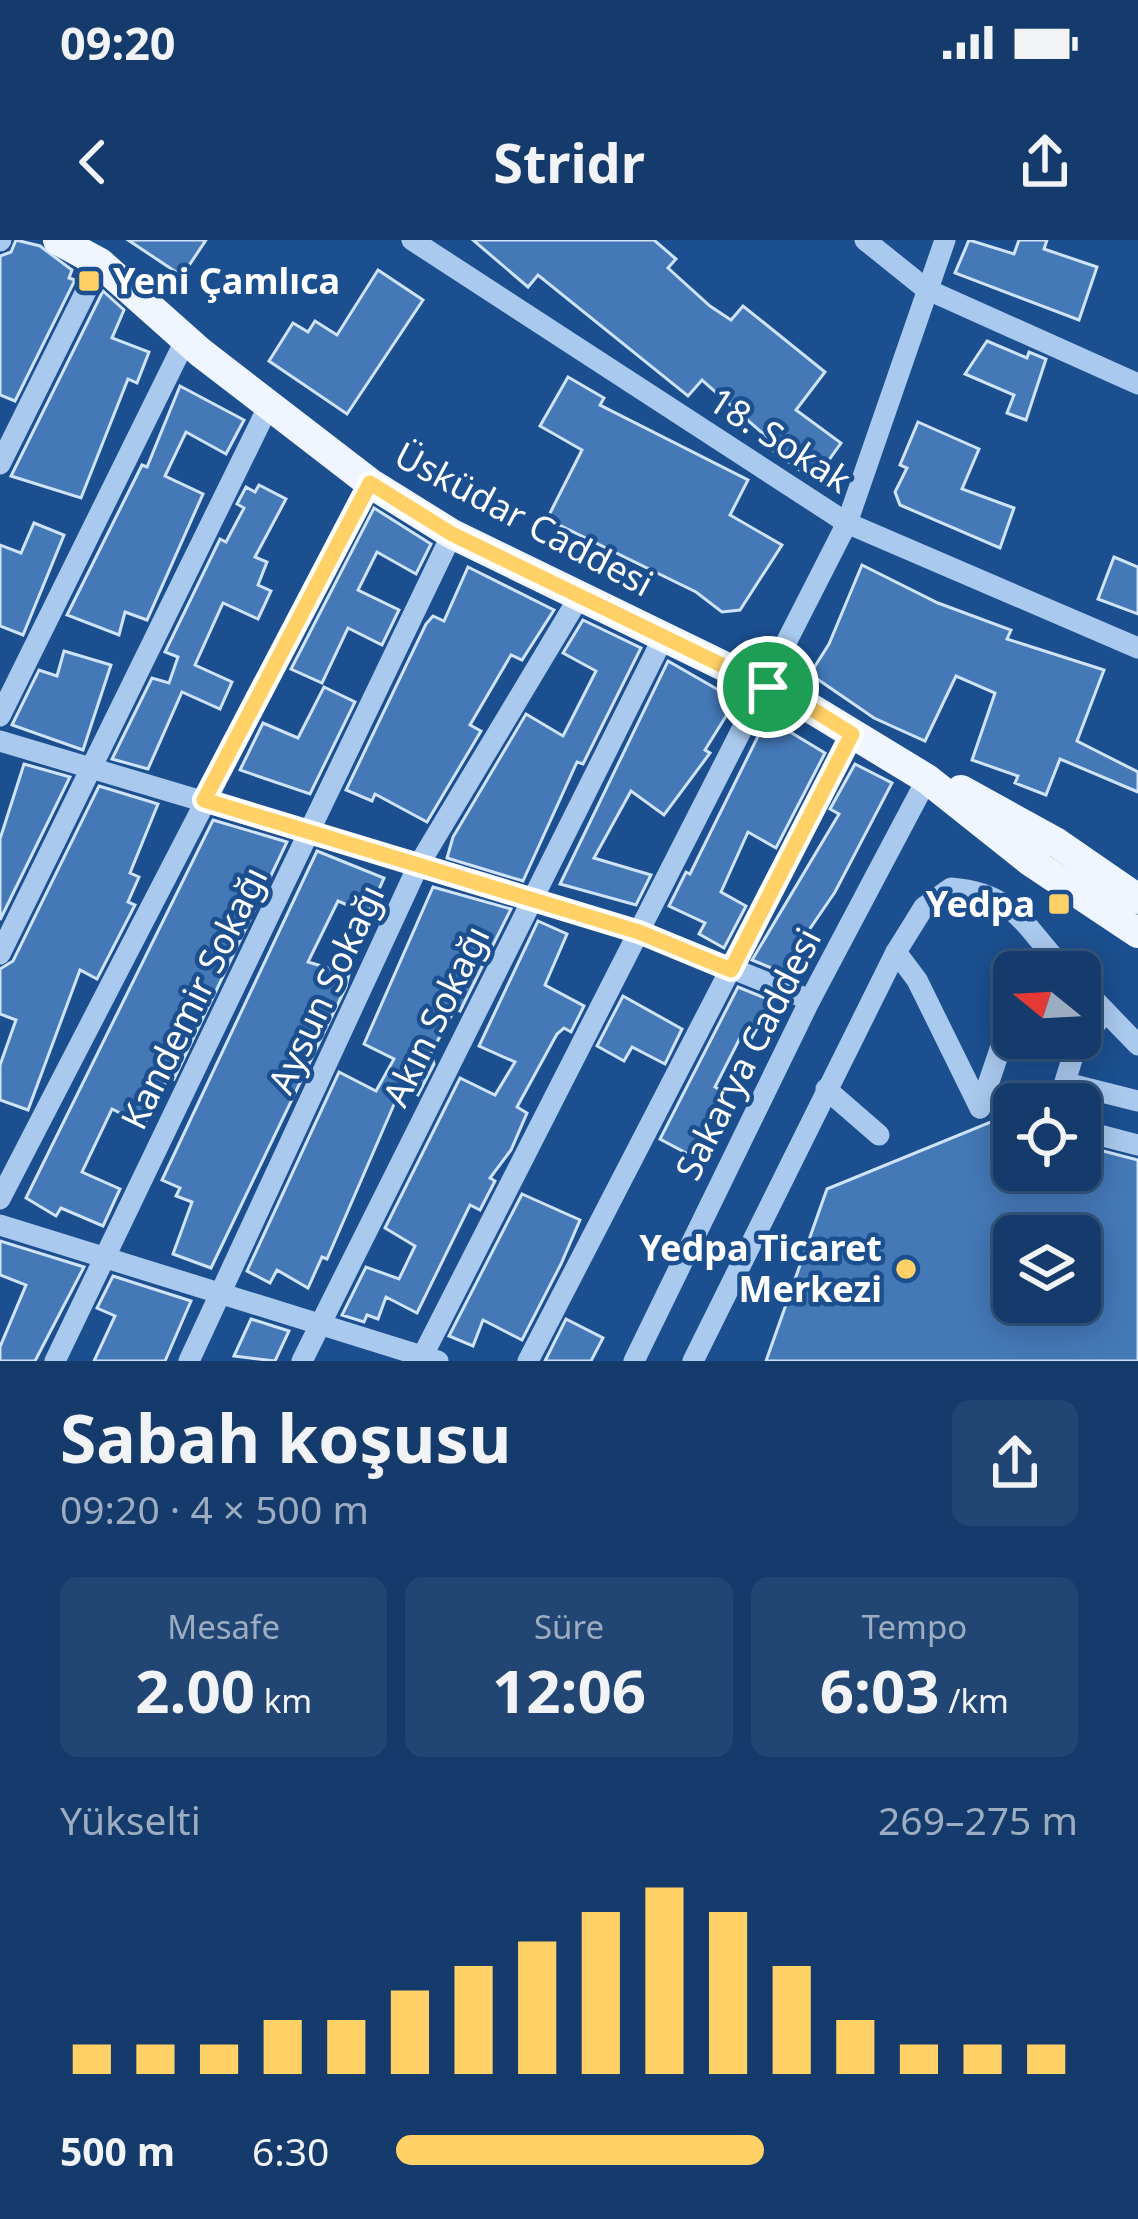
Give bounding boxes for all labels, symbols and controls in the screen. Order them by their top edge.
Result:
text: 09:20 [60,12,176,73]
text: Stridr [493,125,645,199]
icon: back [60,129,126,195]
icon: share [1012,129,1078,195]
place label: Yeni Çamlıca [113,256,340,305]
marker: Yeni Çamlıca [76,268,102,294]
street label: 18. Sokak [700,375,861,504]
street label: Üsküdar Caddesi [387,430,662,607]
pin [717,636,819,738]
icon: arrive [735,654,801,720]
street label: Kandemir Sokağı [109,858,278,1137]
street label: Aysun Sokağı [256,877,395,1101]
place label: Yedpa [926,879,1035,928]
marker: Yedpa [1046,891,1072,917]
street label: Akın Sokağı [371,917,500,1114]
street label: Sakarya Caddesi [663,920,832,1188]
north arrow [993,951,1101,1059]
map controls [993,951,1101,1323]
button: locate [993,1083,1101,1191]
button: layers [993,1215,1101,1323]
place label: Yedpa Ticaret Merkezi [639,1223,882,1313]
marker: Yedpa Ticaret Merkezi [893,1256,919,1282]
text: Sabah koşusu [60,1392,511,1482]
button: share [952,1400,1078,1526]
text: 09:20 · 4 × 500 m [60,1482,369,1535]
text: Mesafe [167,1604,280,1649]
text: Süre [534,1604,604,1649]
text: Tempo [861,1604,967,1649]
text: 2.00 [135,1649,255,1731]
text: 12:06 [492,1649,646,1731]
text: 6:03 [820,1649,940,1731]
text: km [255,1678,312,1723]
text: /km [940,1678,1009,1723]
text: Yükselti [60,1793,201,1846]
text: 269–275 m [878,1793,1078,1846]
text: 500 m [60,2124,175,2177]
text: 6:30 [252,2124,329,2177]

